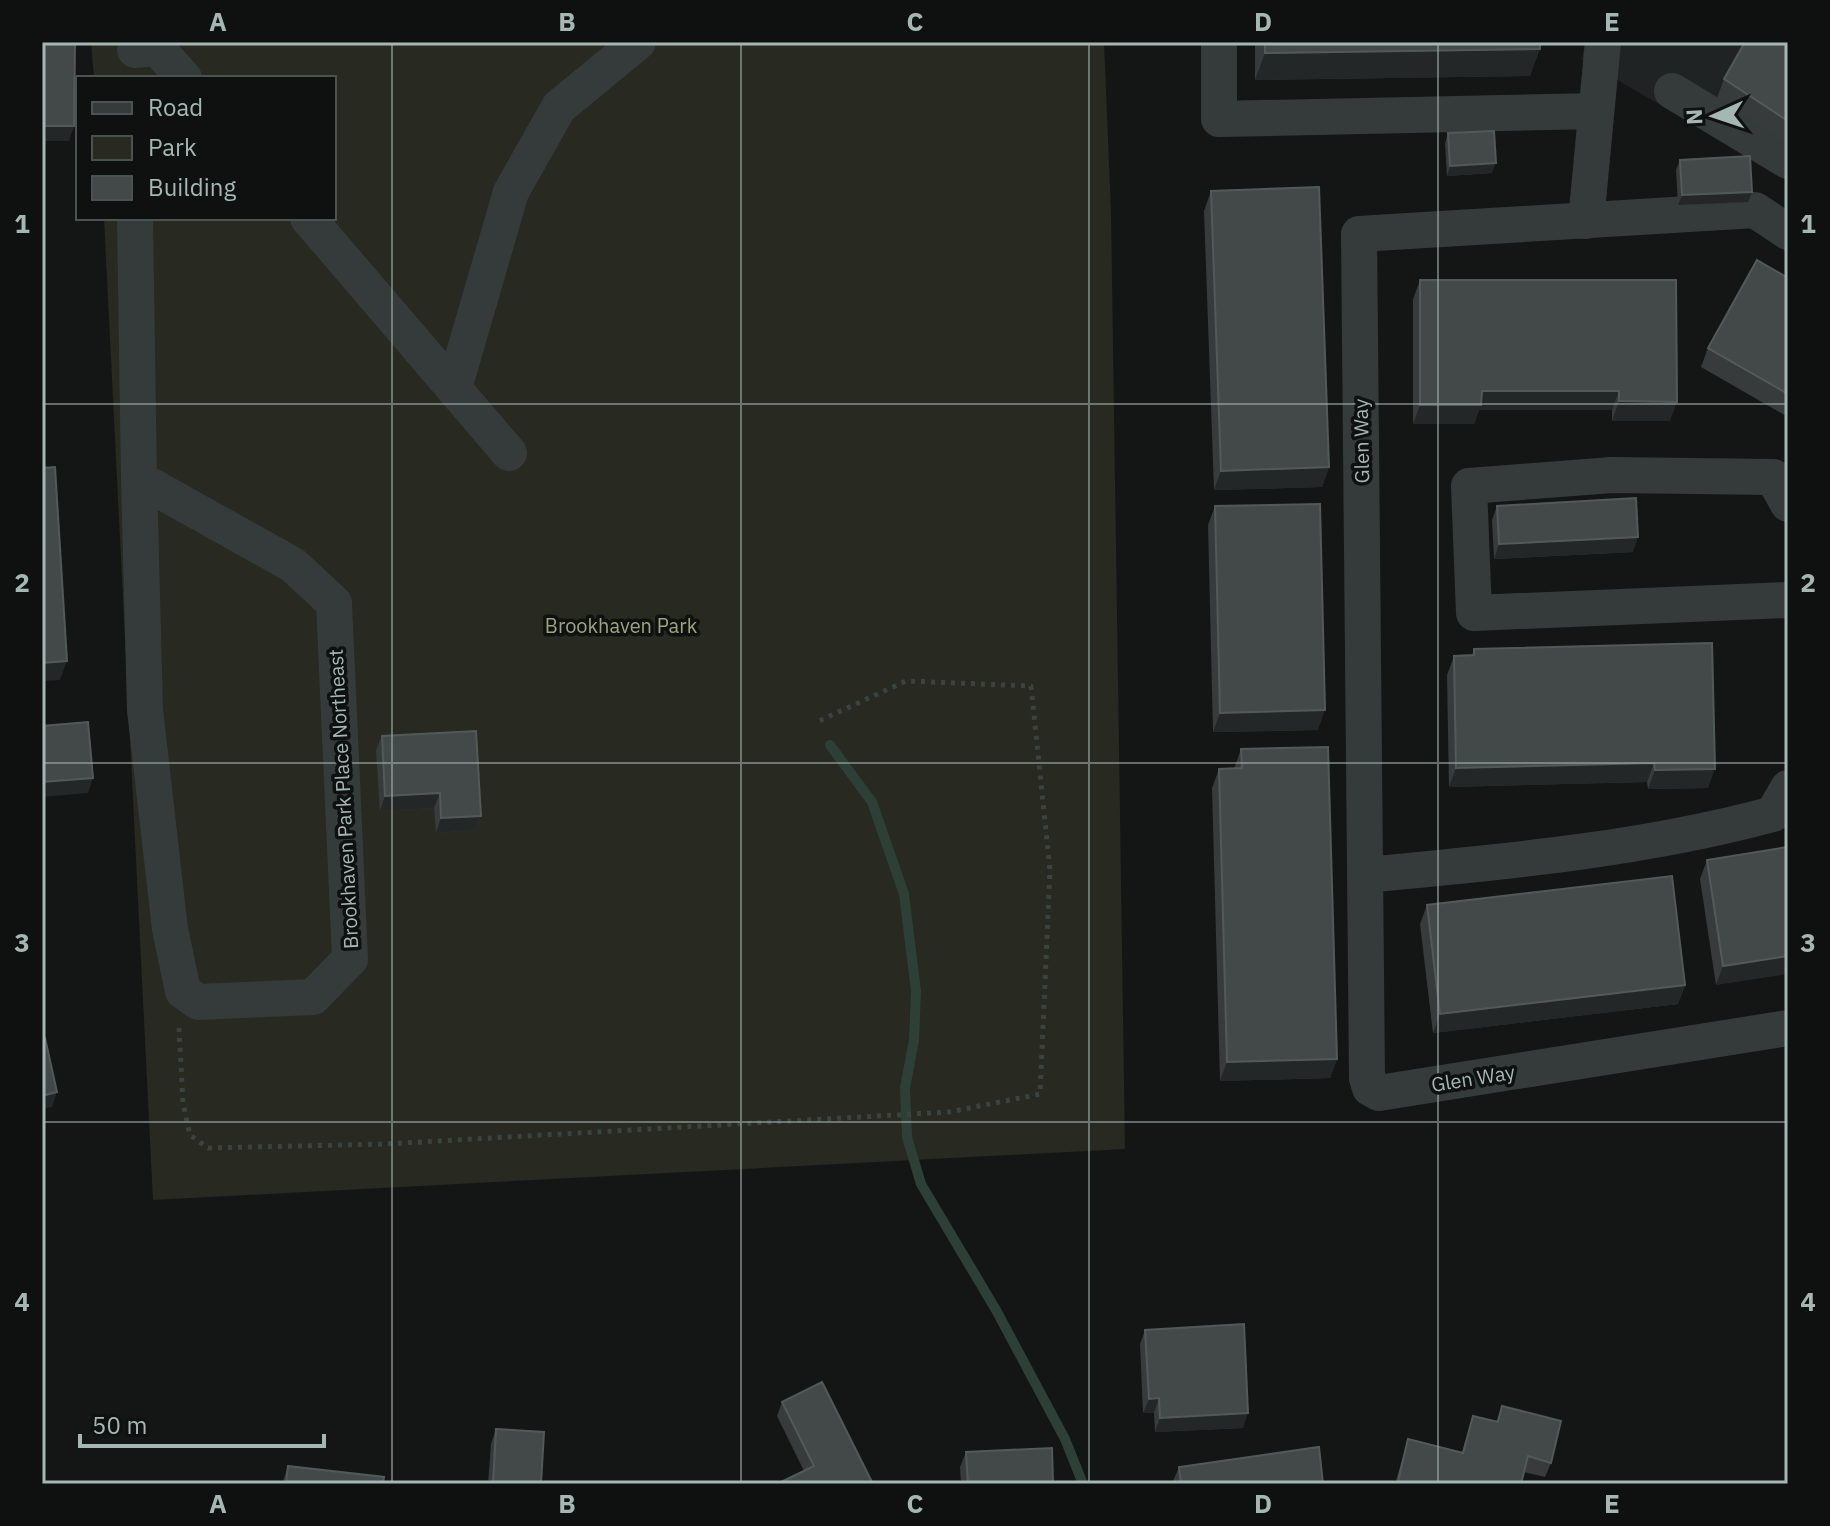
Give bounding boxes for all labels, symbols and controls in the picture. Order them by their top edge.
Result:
text: A [209,4,227,38]
text: B [558,4,576,38]
text: C [907,4,924,38]
text: D [1254,4,1272,38]
text: E [1604,4,1620,38]
legend [76,76,336,220]
north arrow [1674,76,1754,156]
text: Road [148,91,203,123]
text: N [1679,108,1708,126]
text: Park [148,131,197,163]
text: Building [148,171,236,203]
text: 1 [14,206,30,240]
text: 1 [1800,206,1816,240]
street label: Glen Way [1347,398,1375,484]
text: 2 [14,565,30,599]
text: 2 [1800,565,1816,599]
park label: Brookhaven Park [545,612,698,639]
street label: Brookhaven Park Place Northeast [322,648,364,950]
text: 3 [14,925,30,959]
text: 3 [1800,925,1816,959]
street label: Glen Way [1429,1058,1517,1098]
text: 4 [14,1284,30,1318]
text: 4 [1800,1284,1816,1318]
scale bar [80,1398,324,1448]
text: 50 m [92,1409,147,1441]
text: A [209,1486,227,1520]
text: B [558,1486,576,1520]
text: C [907,1486,924,1520]
text: D [1254,1486,1272,1520]
text: E [1604,1486,1620,1520]

